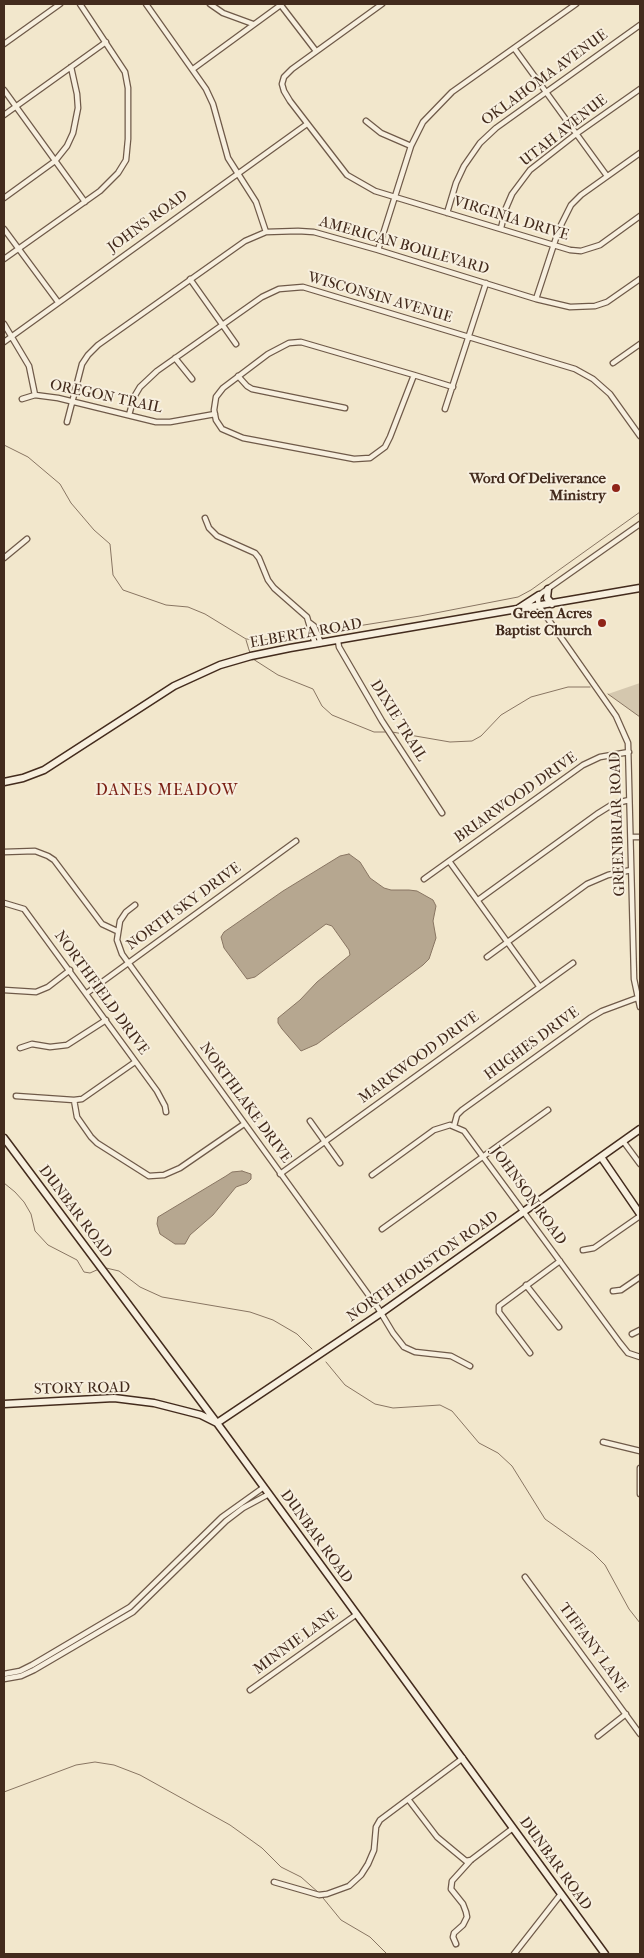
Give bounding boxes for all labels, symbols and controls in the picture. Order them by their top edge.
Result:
street label: OKLAHOMA AVENUE [478,26,612,130]
street label: UTAH AVENUE [517,91,611,171]
street label: JOHNS ROAD [104,187,192,257]
street label: VIRGINIA DRIVE [451,193,571,245]
street label: AMERICAN BOULEVARD [317,213,491,279]
street label: WISCONSIN AVENUE [306,269,454,327]
street label: OREGON TRAIL [48,376,164,418]
place label: Word Of Deliverance Ministry [469,470,606,505]
marker: Word Of Deliverance Ministry [610,482,622,494]
place label: Green Acres Baptist Church [495,605,592,640]
street label: ELBERTA ROAD [249,615,363,653]
marker: Green Acres Baptist Church [596,617,608,629]
street label: DIXIE TRAIL [366,677,430,765]
street label: BRIARWOOD DRIVE [451,749,581,847]
street label: GREENBRIAR ROAD [606,751,630,897]
district label: DANES MEADOW [94,781,240,801]
street label: NORTH SKY DRIVE [123,859,245,955]
street label: NORTHFIELD DRIVE [50,927,152,1059]
street label: HUGHES DRIVE [481,1004,583,1084]
street label: MARKWOOD DRIVE [355,1008,483,1108]
street label: NORTHLAKE DRIVE [195,1039,295,1167]
street label: JOHNSON ROAD [486,1143,570,1249]
street label: DUNBAR ROAD [34,1162,116,1262]
street label: NORTH HOUSTON ROAD [344,1208,502,1326]
street label: STORY ROAD [34,1379,130,1399]
street label: DUNBAR ROAD [276,1487,356,1587]
street label: TIFFANY LANE [555,1600,631,1696]
street label: MINNIE LANE [250,1605,342,1679]
street label: DUNBAR ROAD [515,1814,595,1914]

